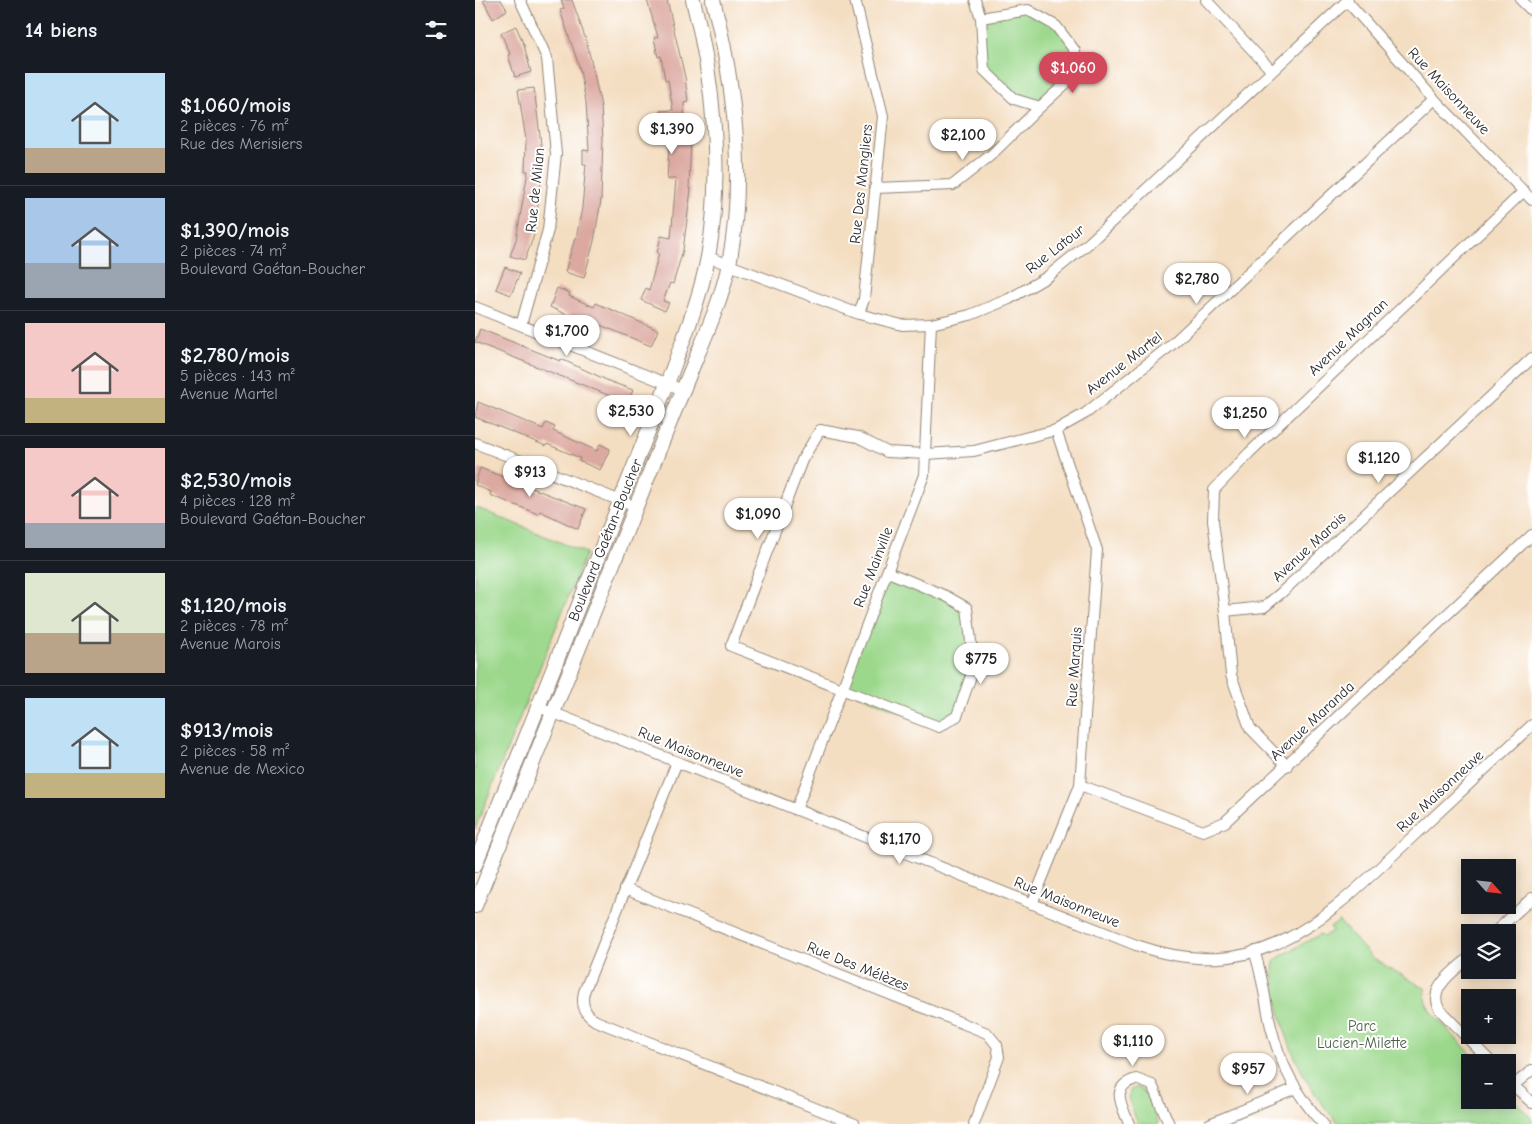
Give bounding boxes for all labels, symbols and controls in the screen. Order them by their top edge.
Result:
icon: filters [422,16,450,44]
text: 14 biens [25,18,97,42]
street label: Rue Maisonneuve [1404,44,1494,139]
pin: $1,060 [1032,52,1114,94]
text: $1,060 [1050,59,1096,77]
icon: home [65,93,125,153]
text: $1,060/mois [180,93,291,117]
pin: $1,390 [631,112,713,155]
text: 2 pièces · 76 m² [180,117,288,135]
pin: $2,100 [922,119,1004,161]
text: $1,390 [650,120,694,138]
street label: Rue Des Mangliers [846,123,876,245]
text: $2,100 [940,126,986,144]
text: Rue des Merisiers [180,135,302,153]
street label: Rue de Milan [522,147,548,233]
icon: home [65,218,125,278]
text: $1,390/mois [180,218,289,242]
street label: Rue Latour [1022,220,1088,277]
text: 2 pièces · 74 m² [180,242,286,260]
text: Boulevard Gaétan-Boucher [180,260,365,278]
pin: $2,780 [1156,262,1238,305]
text: $2,780 [1175,270,1219,288]
street label: Avenue Magnan [1305,295,1391,379]
pin: $1,700 [526,314,608,357]
text: $1,700 [545,322,589,340]
street label: Avenue Martel [1082,328,1166,398]
icon: home [65,343,125,403]
text: $2,780/mois [180,343,290,367]
text: 5 pièces · 143 m² [180,367,295,385]
text: Avenue Martel [180,385,278,403]
pin: $2,530 [590,394,672,437]
pin: $1,250 [1204,396,1286,439]
text: $2,530 [608,402,654,420]
text: $1,250 [1223,404,1267,422]
pin: $1,120 [1338,442,1420,484]
text: $1,120 [1358,449,1400,467]
pin: $913 [500,456,560,498]
street label: Boulevard Gaétan-Boucher [564,456,646,624]
text: $913 [514,463,546,481]
icon: home [65,468,125,528]
text: $2,530/mois [180,468,291,492]
text: 4 pièces · 128 m² [180,492,295,510]
pin: $1,090 [717,498,799,540]
text: $1,090 [735,505,781,523]
street label: Avenue Marois [1268,508,1350,586]
text: Boulevard Gaétan-Boucher [180,510,365,528]
street label: Rue Mainville [849,524,897,610]
icon: home [65,593,125,653]
text: $1,120/mois [180,593,286,617]
text: 2 pièces · 78 m² [180,617,288,635]
street label: Rue Marquis [1062,626,1086,708]
text: Avenue Marois [180,635,281,653]
pin: $775 [951,642,1011,685]
text: $775 [965,650,997,668]
street label: Avenue Maranda [1266,677,1358,765]
icon: home [65,718,125,778]
text: $913/mois [180,718,273,742]
street label: Rue Maisonneuve [636,723,747,782]
text: 2 pièces · 58 m² [180,742,289,760]
street label: Rue Maisonneuve [1393,746,1488,836]
text: Avenue de Mexico [180,760,305,778]
pin: $1,170 [859,822,941,865]
text: $1,170 [879,830,921,848]
north arrow [1461,859,1516,914]
map controls [1461,859,1516,1109]
street label: Rue Maisonneuve [1012,873,1123,932]
button: layers [1461,924,1516,979]
street label: Rue Des Mélèzes [804,937,912,995]
button: + [1461,989,1516,1044]
park label: Parc Lucien-Milette [1317,1017,1407,1052]
pin: $1,110 [1092,1024,1174,1067]
text: $1,110 [1113,1032,1153,1050]
pin: $957 [1218,1052,1278,1095]
button: − [1461,1054,1516,1109]
text: $957 [1231,1060,1265,1078]

